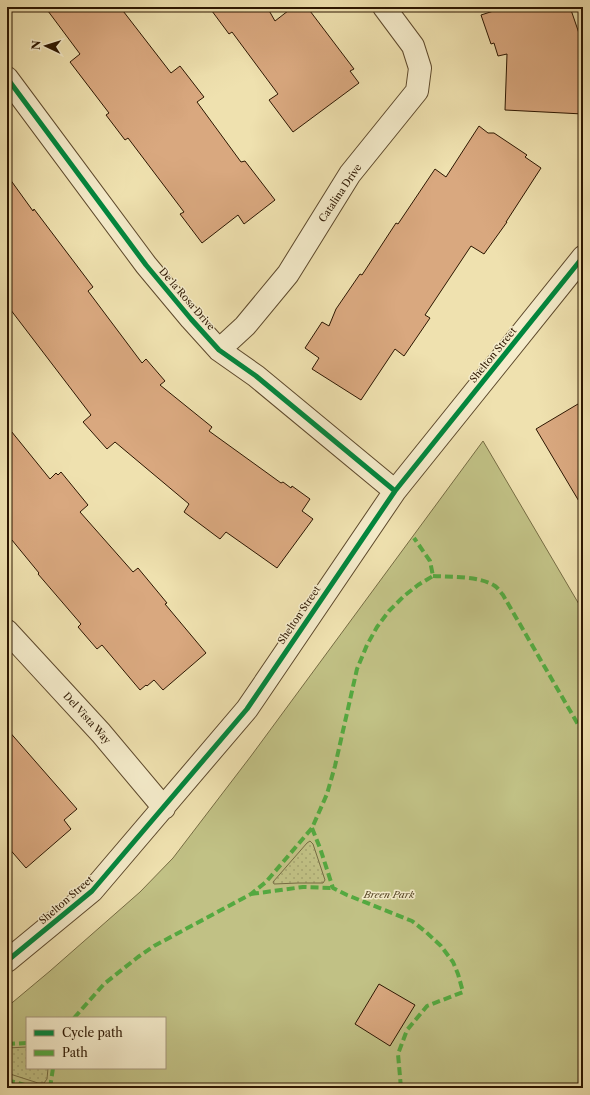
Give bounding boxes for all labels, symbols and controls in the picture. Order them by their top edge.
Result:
north arrow [26,26,66,66]
text: N [29,40,43,51]
street label: Catalina Drive [316,161,365,225]
street label: De la Rosa Drive [156,265,218,333]
street label: Shelton Street [467,324,520,385]
street label: Shelton Street [275,583,324,647]
street label: Del Vista Way [60,689,114,747]
street label: Shelton Street [36,873,96,927]
park label: Breen Park [363,888,415,901]
legend [26,1017,166,1069]
text: Cycle path [62,1025,123,1040]
text: Path [62,1045,88,1060]

